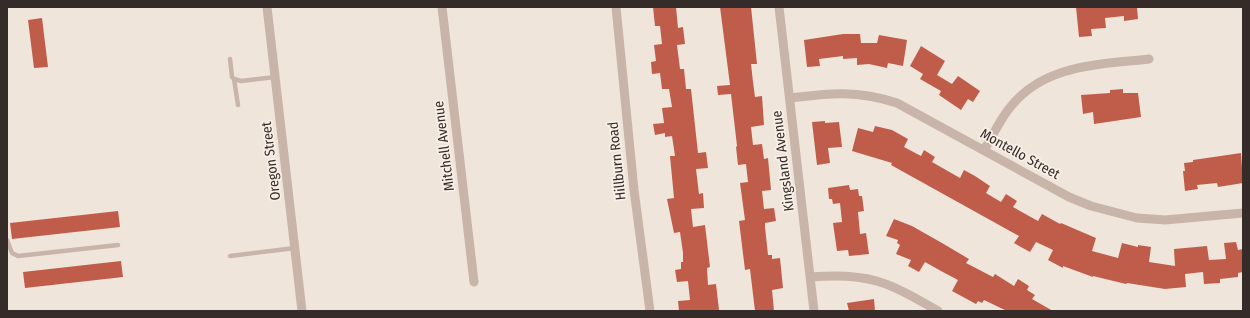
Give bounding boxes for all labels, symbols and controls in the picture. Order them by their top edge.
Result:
street label: Mitchell Avenue [430,100,458,192]
street label: Kingsland Avenue [768,110,798,212]
street label: Oregon Street [258,120,284,201]
street label: Hillburn Road [604,121,630,201]
street label: Montello Street [977,125,1063,183]

